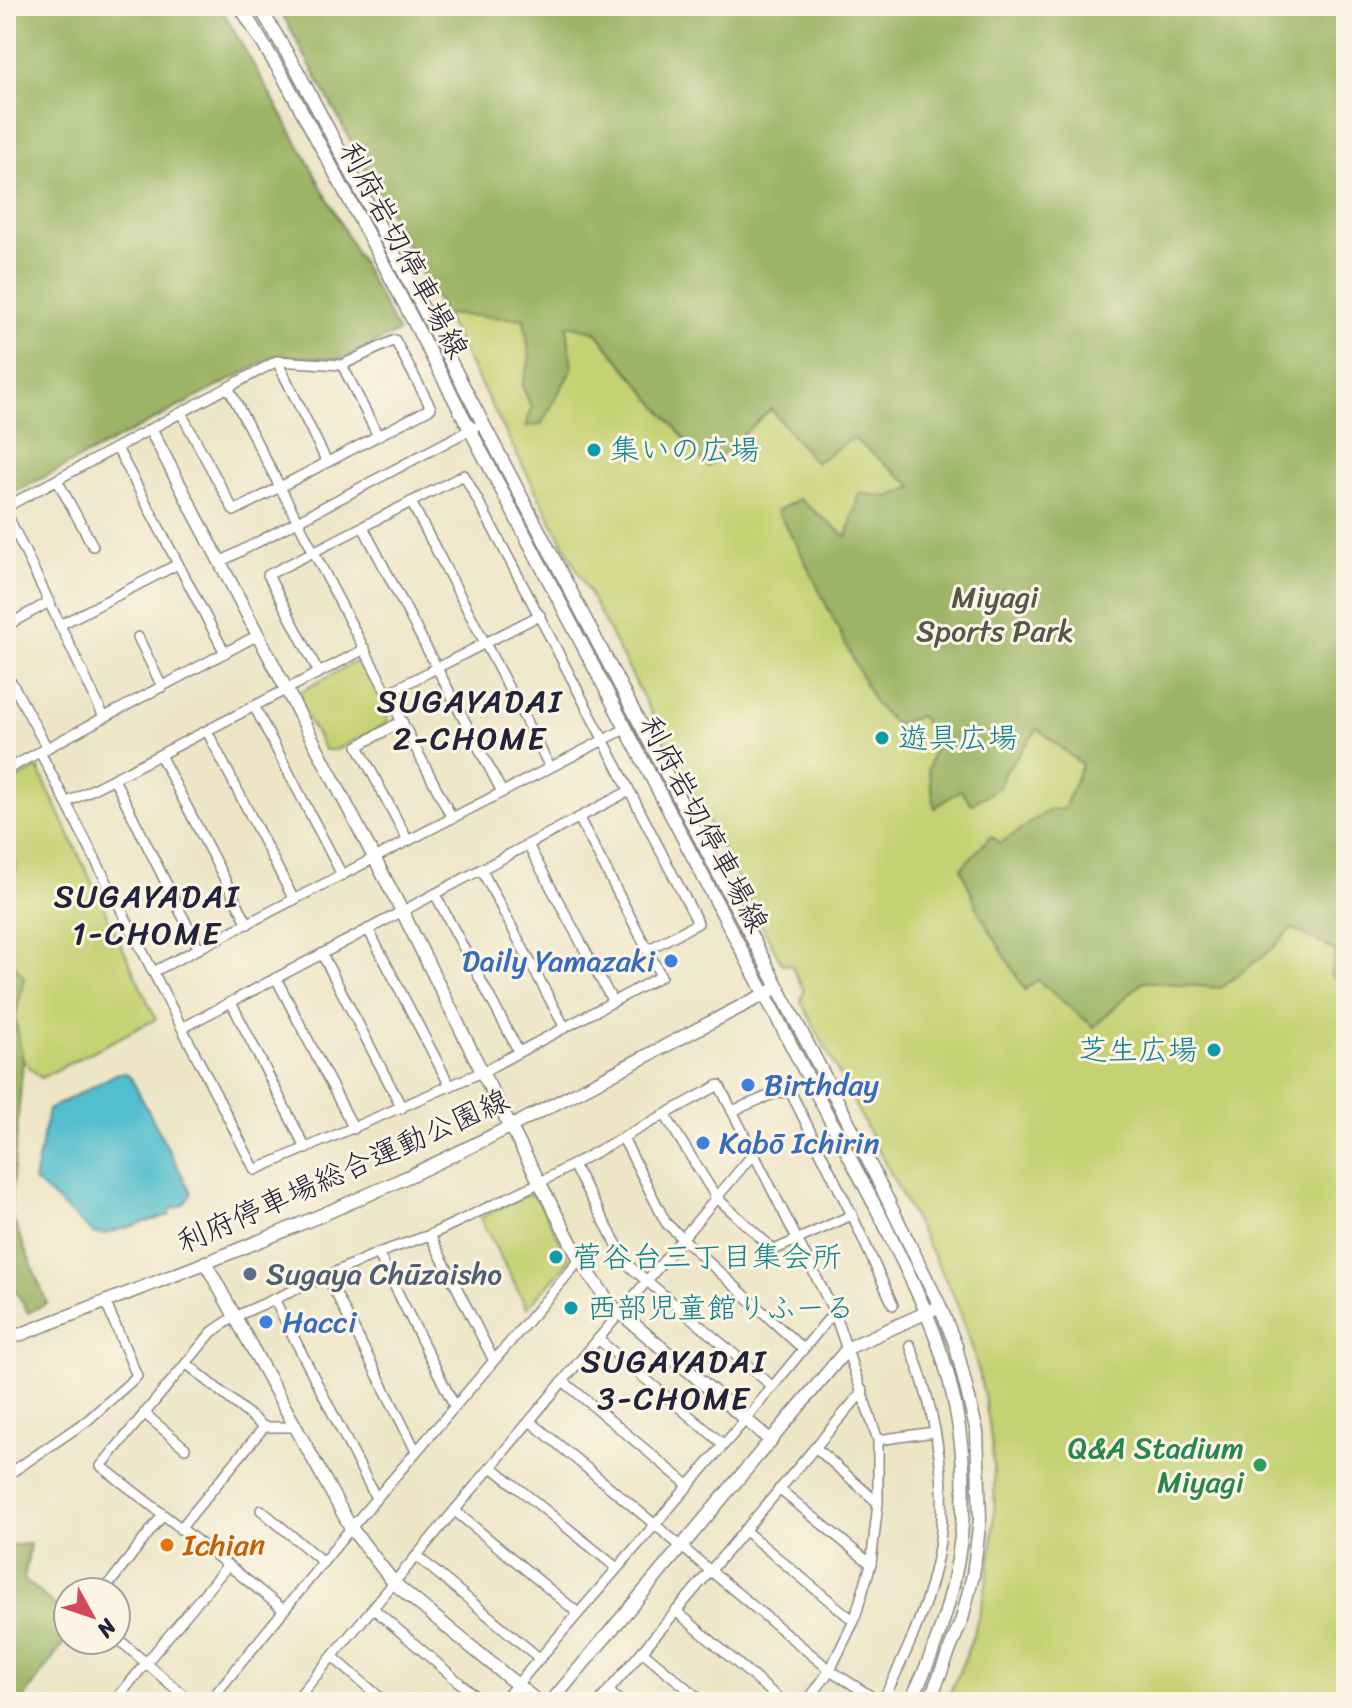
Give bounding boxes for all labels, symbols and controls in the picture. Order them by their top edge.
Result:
street label: 利府岩切停車場線 [324,131,484,369]
place label: 集いの広場 [610,423,760,477]
marker: 集いの広場 [585,441,603,459]
park label: Miyagi Sports Park [916,570,1074,658]
district label: SUGAYADAI 2-CHOME [377,673,563,767]
street label: 利府岩切停車場線 [624,705,784,943]
place label: 遊具広場 [898,711,1018,765]
marker: 遊具広場 [873,729,891,747]
district label: SUGAYADAI 1-CHOME [54,868,240,962]
place label: Daily Yamazaki [462,934,656,988]
marker: Daily Yamazaki [662,952,680,970]
place label: 芝生広場 [1078,1023,1198,1077]
marker: 芝生広場 [1205,1041,1223,1059]
place label: Birthday [764,1058,879,1112]
street label: 利府停車場総合運動公園線 [168,1073,518,1269]
marker: Birthday [739,1076,757,1094]
place label: Kabō Ichirin [719,1116,879,1170]
marker: Kabō Ichirin [694,1134,712,1152]
place label: 菅谷台三丁目集会所 [572,1230,842,1284]
place label: Sugaya Chūzaisho [266,1247,502,1301]
marker: 菅谷台三丁目集会所 [547,1248,565,1266]
marker: Sugaya Chūzaisho [241,1265,259,1283]
place label: 西部児童館りふーる [587,1281,855,1335]
place label: Hacci [282,1295,358,1349]
marker: 西部児童館りふーる [562,1299,580,1317]
marker: Hacci [257,1313,275,1331]
district label: SUGAYADAI 3-CHOME [581,1333,767,1427]
place label: Q&A Stadium Miyagi [1068,1421,1245,1509]
marker: Q&A Stadium Miyagi [1251,1456,1269,1474]
place label: Ichian [182,1518,265,1572]
marker: Ichian [158,1536,176,1554]
north arrow [52,1576,132,1656]
text: N [87,1609,127,1647]

